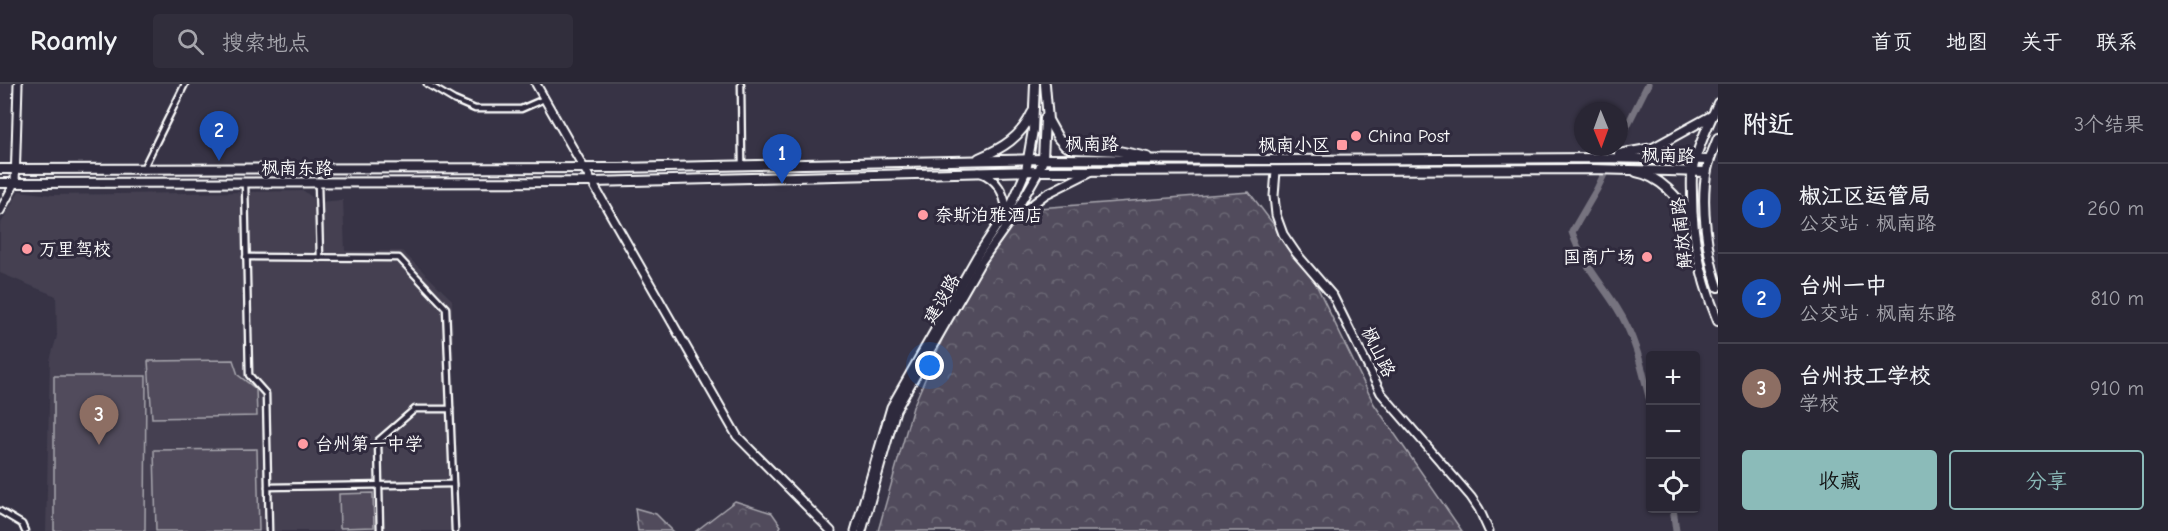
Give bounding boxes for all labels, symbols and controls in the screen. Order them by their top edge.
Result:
search box [153,14,573,68]
text: Roamly [30,25,117,57]
icon: search [174,25,207,58]
text: 搜索地点 [222,30,310,56]
text: 首页 [1871,30,1913,54]
text: 地图 [1946,30,1988,54]
text: 关于 [2021,30,2063,54]
text: 联系 [2096,30,2138,54]
north arrow [1574,102,1628,156]
text: 附近 [1742,110,1794,140]
pin: 2 [200,112,238,161]
text: 3个结果 [2074,113,2144,136]
place label: China Post [1368,126,1450,147]
marker: China Post [1349,129,1363,143]
street label: 枫南路 [1065,134,1119,155]
pin: 1 [762,135,802,184]
place label: 枫南小区 [1258,135,1330,156]
marker: 枫南小区 [1335,138,1349,152]
street label: 枫南路 [1641,145,1695,167]
street label: 枫南东路 [261,158,333,179]
text: 椒江区运管局 [1799,183,1931,209]
street label: 解放南路 [1668,196,1696,270]
text: 1 [1758,197,1765,220]
text: 260 m [2087,197,2144,220]
place label: 奈斯泊雅酒店 [935,205,1043,226]
marker: 奈斯泊雅酒店 [916,208,930,222]
text: 公交站 · 枫南路 [1799,212,1936,235]
place label: 万里驾校 [39,239,111,260]
marker: 万里驾校 [20,242,34,256]
place label: 国商广场 [1563,247,1635,268]
marker: 国商广场 [1640,250,1654,264]
street label: 建设路 [919,270,965,328]
text: 台州一中 [1799,273,1887,299]
text: 2 [1757,287,1766,310]
text: 810 m [2090,287,2144,310]
text: 公交站 · 枫南东路 [1799,302,1956,325]
street label: 枫山路 [1357,323,1399,381]
your location [915,351,944,380]
map controls [1646,351,1700,513]
button: + [1646,351,1700,405]
text: 台州技工学校 [1799,363,1931,389]
text: 3 [1757,377,1766,400]
text: 910 m [2090,377,2144,400]
text: 学校 [1799,392,1839,415]
pin: 3 [80,396,118,445]
button: − [1646,405,1700,459]
place label: 台州第一中学 [315,434,423,455]
marker: 台州第一中学 [296,437,310,451]
button: 收藏 [1742,450,1937,510]
button: 分享 [1949,450,2144,510]
button: locate [1646,459,1700,513]

